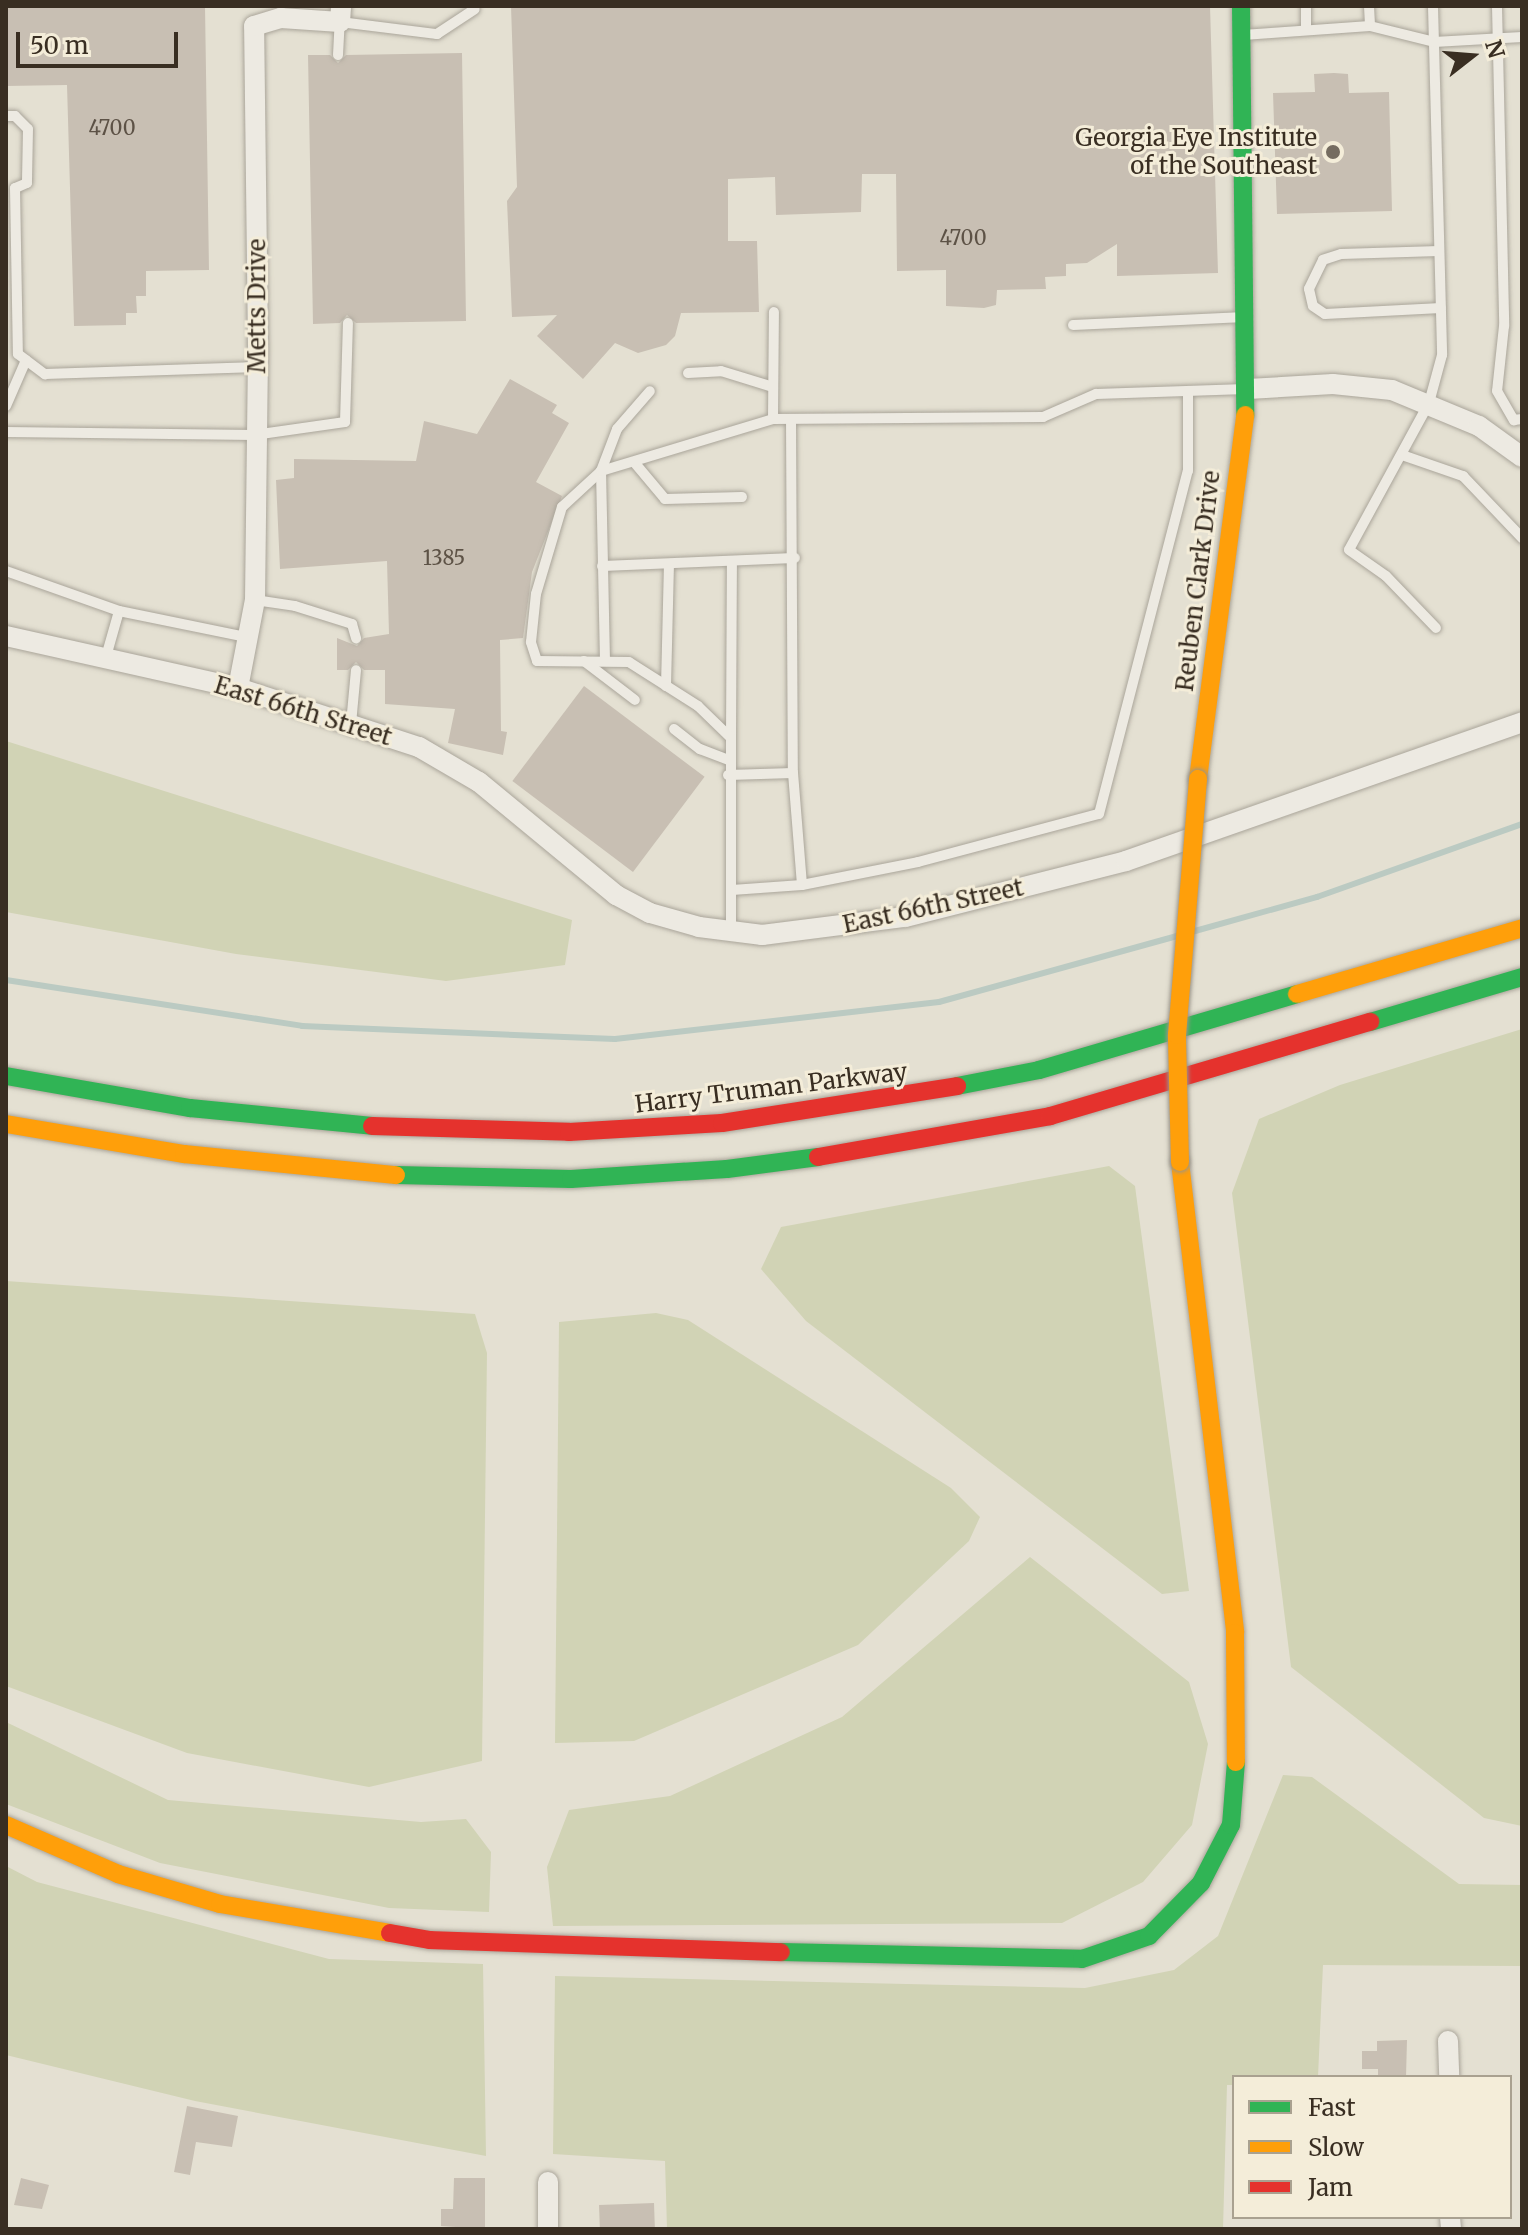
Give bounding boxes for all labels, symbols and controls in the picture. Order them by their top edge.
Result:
scale bar [20,16,182,66]
north arrow [1432,16,1512,96]
text: 50 m [30,30,89,61]
text: N [1479,37,1511,61]
house number: 4700 [88,115,136,139]
place label: Georgia Eye Institute of the Southeast [1075,124,1317,180]
marker: Georgia Eye Institute of the Southeast [1324,143,1342,161]
house number: 4700 [939,225,987,249]
street label: Metts Drive [243,239,271,373]
street label: Reuben Clark Drive [1170,469,1226,693]
house number: 1385 [423,545,465,569]
street label: East 66th Street [211,670,395,752]
street label: East 66th Street [840,873,1026,939]
street label: Harry Truman Parkway [633,1057,909,1119]
legend [1232,2075,1512,2219]
text: Fast [1308,2092,1356,2123]
text: Slow [1308,2132,1364,2163]
text: Jam [1308,2172,1353,2203]

